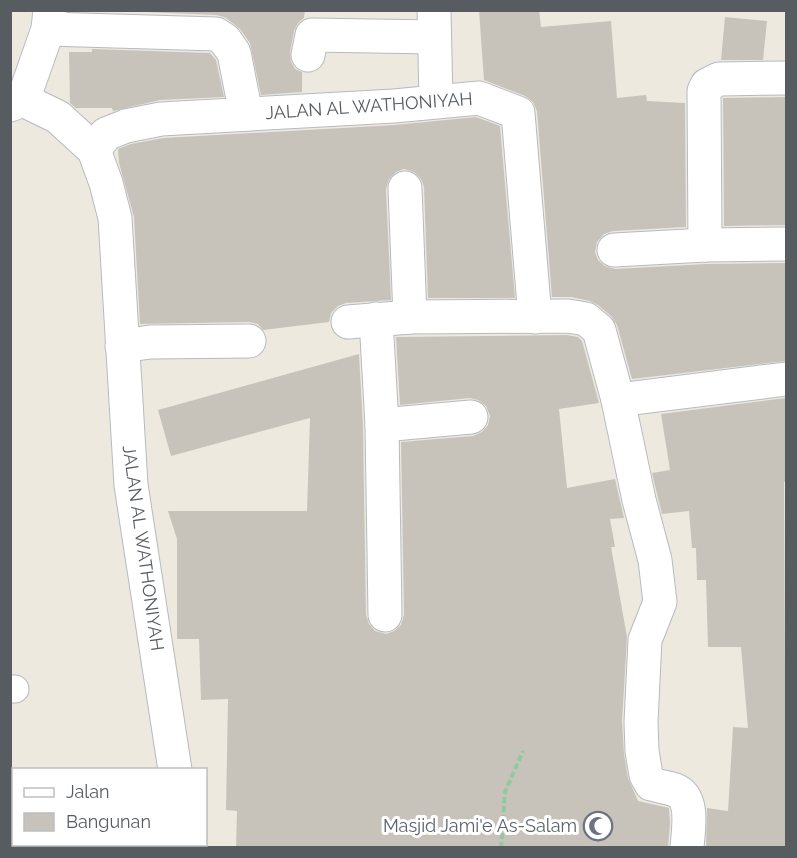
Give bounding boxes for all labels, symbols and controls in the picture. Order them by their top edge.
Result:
street label: JALAN AL WATHONIYAH [265,88,473,123]
street label: JALAN AL WATHONIYAH [119,444,168,652]
legend [12,768,207,846]
text: Jalan [66,781,110,802]
mosque icon: Masjid Jami'e As-Salam [582,810,614,842]
text: Bangunan [66,811,151,832]
place label: Masjid Jami'e As-Salam [383,815,577,836]

